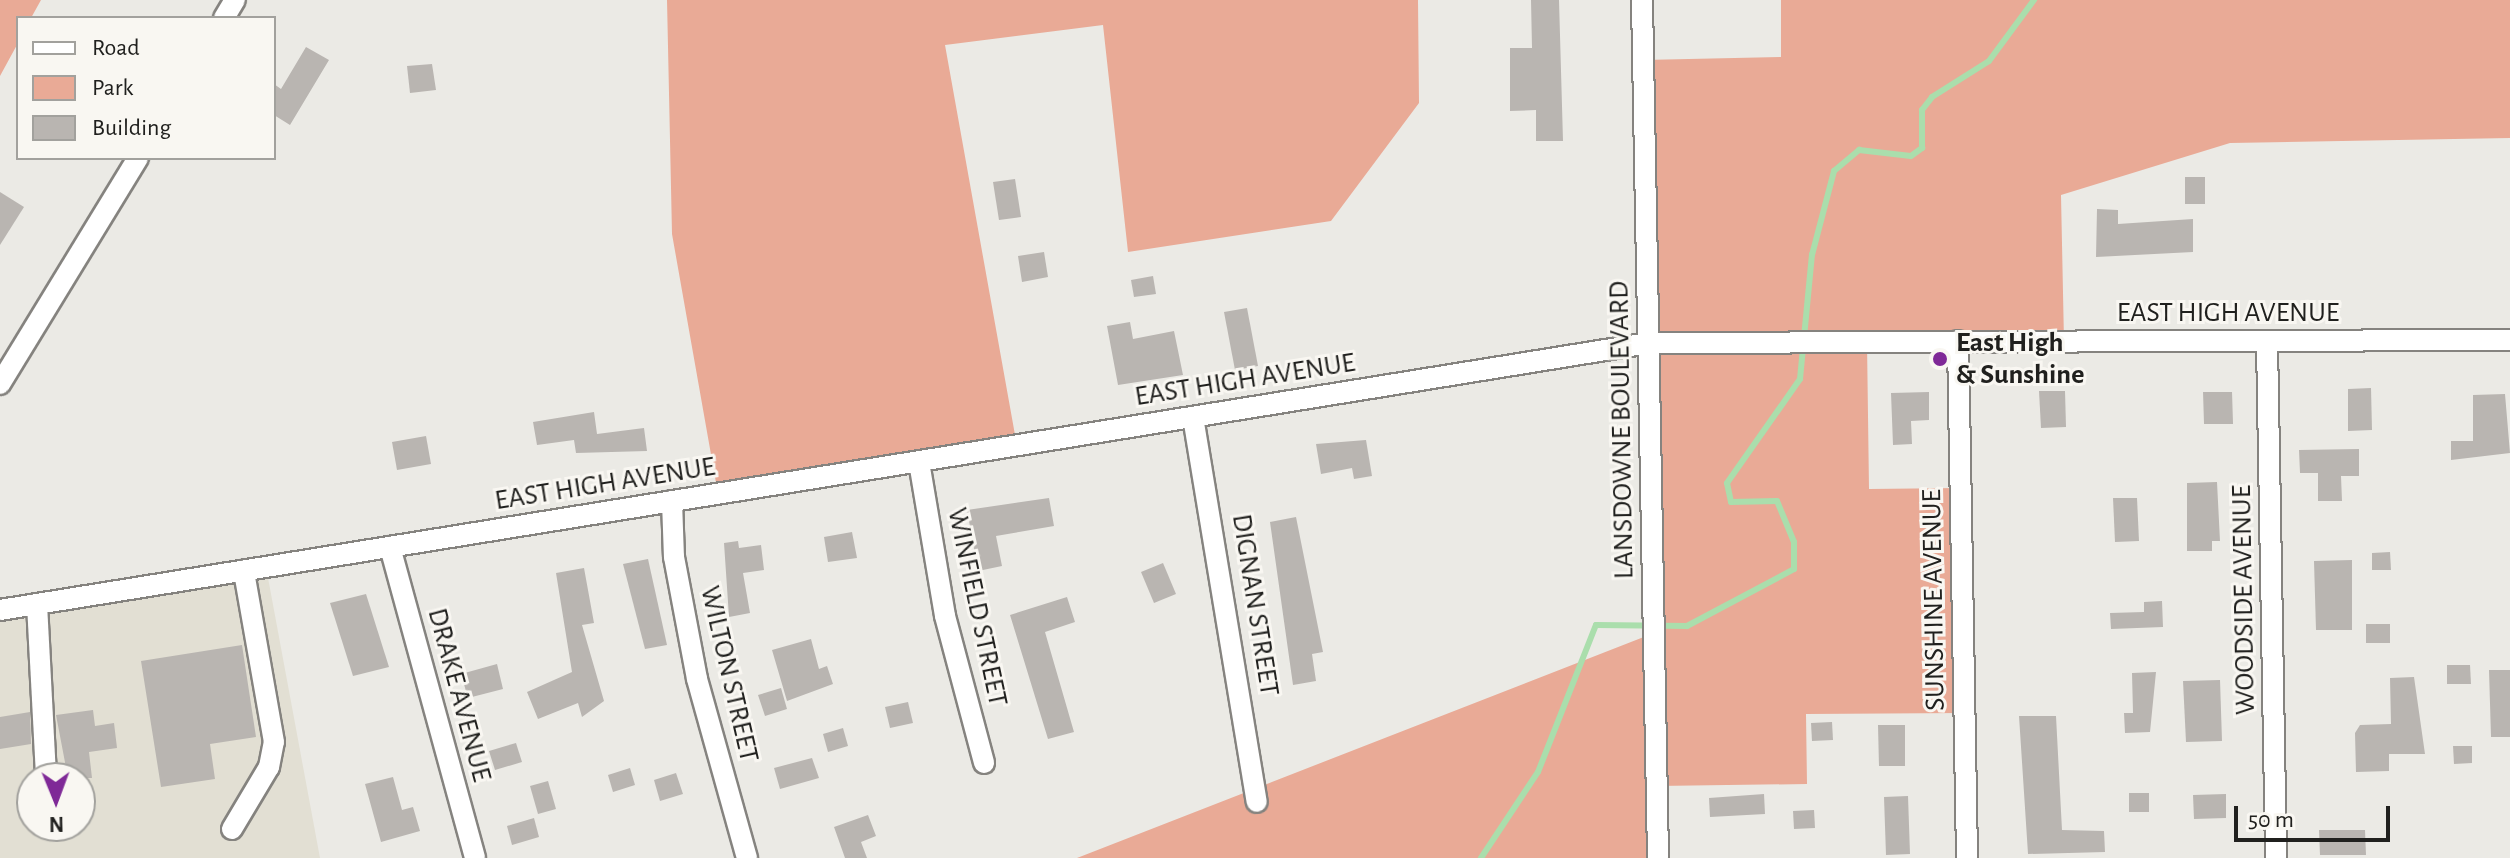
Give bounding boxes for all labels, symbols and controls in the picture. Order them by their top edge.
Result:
legend [16,16,276,160]
text: Road [92,36,140,60]
text: Park [92,76,133,100]
text: Building [92,116,171,140]
street label: LANSDOWNE BOULEVARD [1603,281,1641,579]
street label: EAST HIGH AVENUE [2117,296,2339,330]
place label: East High & Sunshine [1956,326,2084,392]
street label: EAST HIGH AVENUE [1132,346,1358,414]
marker: East High & Sunshine [1931,350,1949,368]
street label: EAST HIGH AVENUE [492,450,718,518]
street label: WOODSIDE AVENUE [2225,485,2263,715]
street label: SUNSHINE AVENUE [1915,489,1953,711]
street label: WINFIELD STREET [940,505,1014,709]
street label: DIGNAN STREET [1224,512,1286,698]
street label: WILTON STREET [692,583,766,765]
street label: DRAKE AVENUE [420,605,498,785]
north arrow [16,762,96,842]
scale bar [2238,790,2394,840]
text: 50 m [2248,808,2294,832]
text: N [49,813,64,835]

